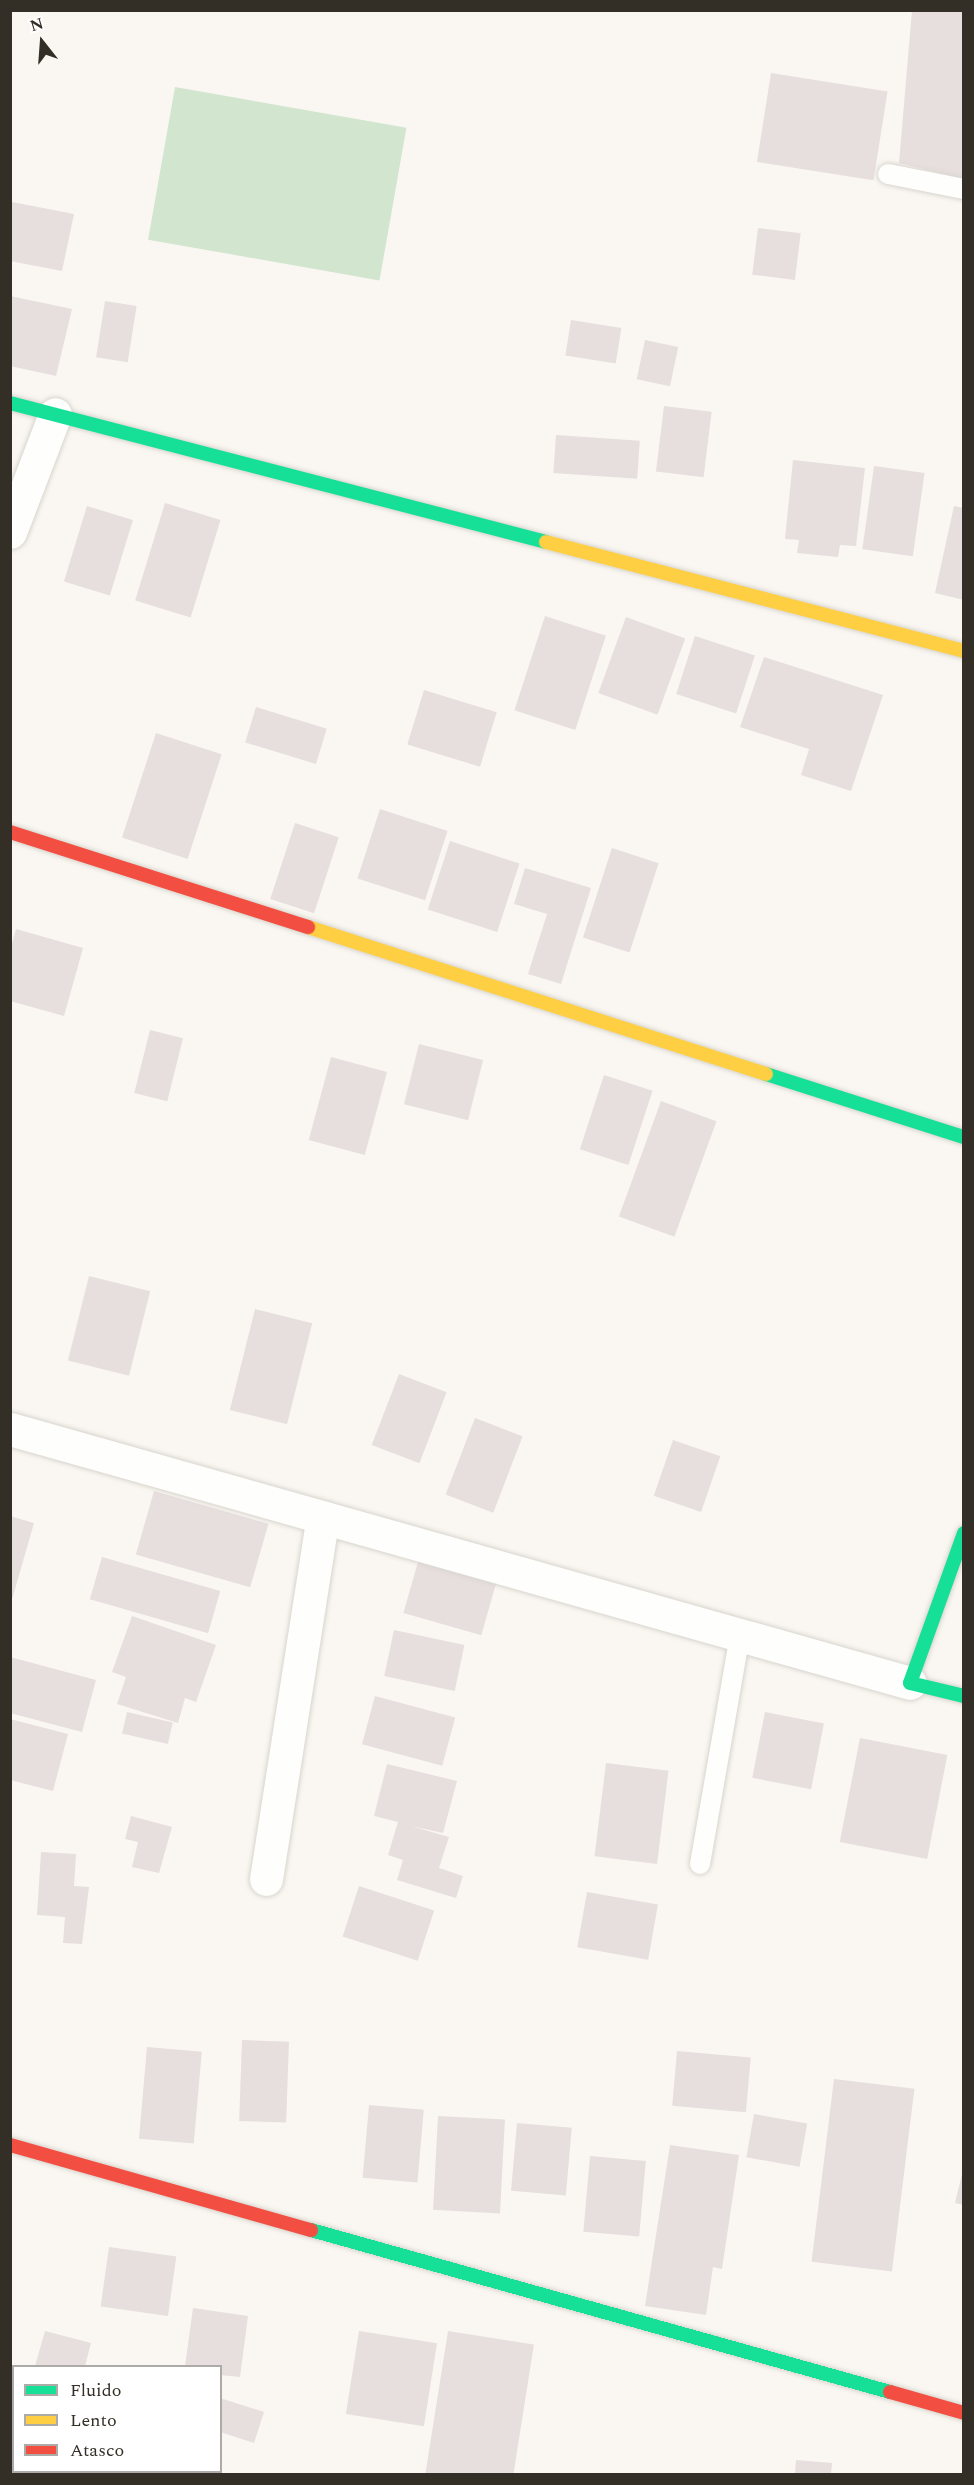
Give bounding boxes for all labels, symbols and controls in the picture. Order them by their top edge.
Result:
text: N [27,11,46,38]
north arrow [12,12,72,72]
legend [12,2365,222,2473]
text: Fluido [70,2377,122,2404]
text: Lento [70,2407,117,2434]
text: Atasco [70,2437,124,2464]

